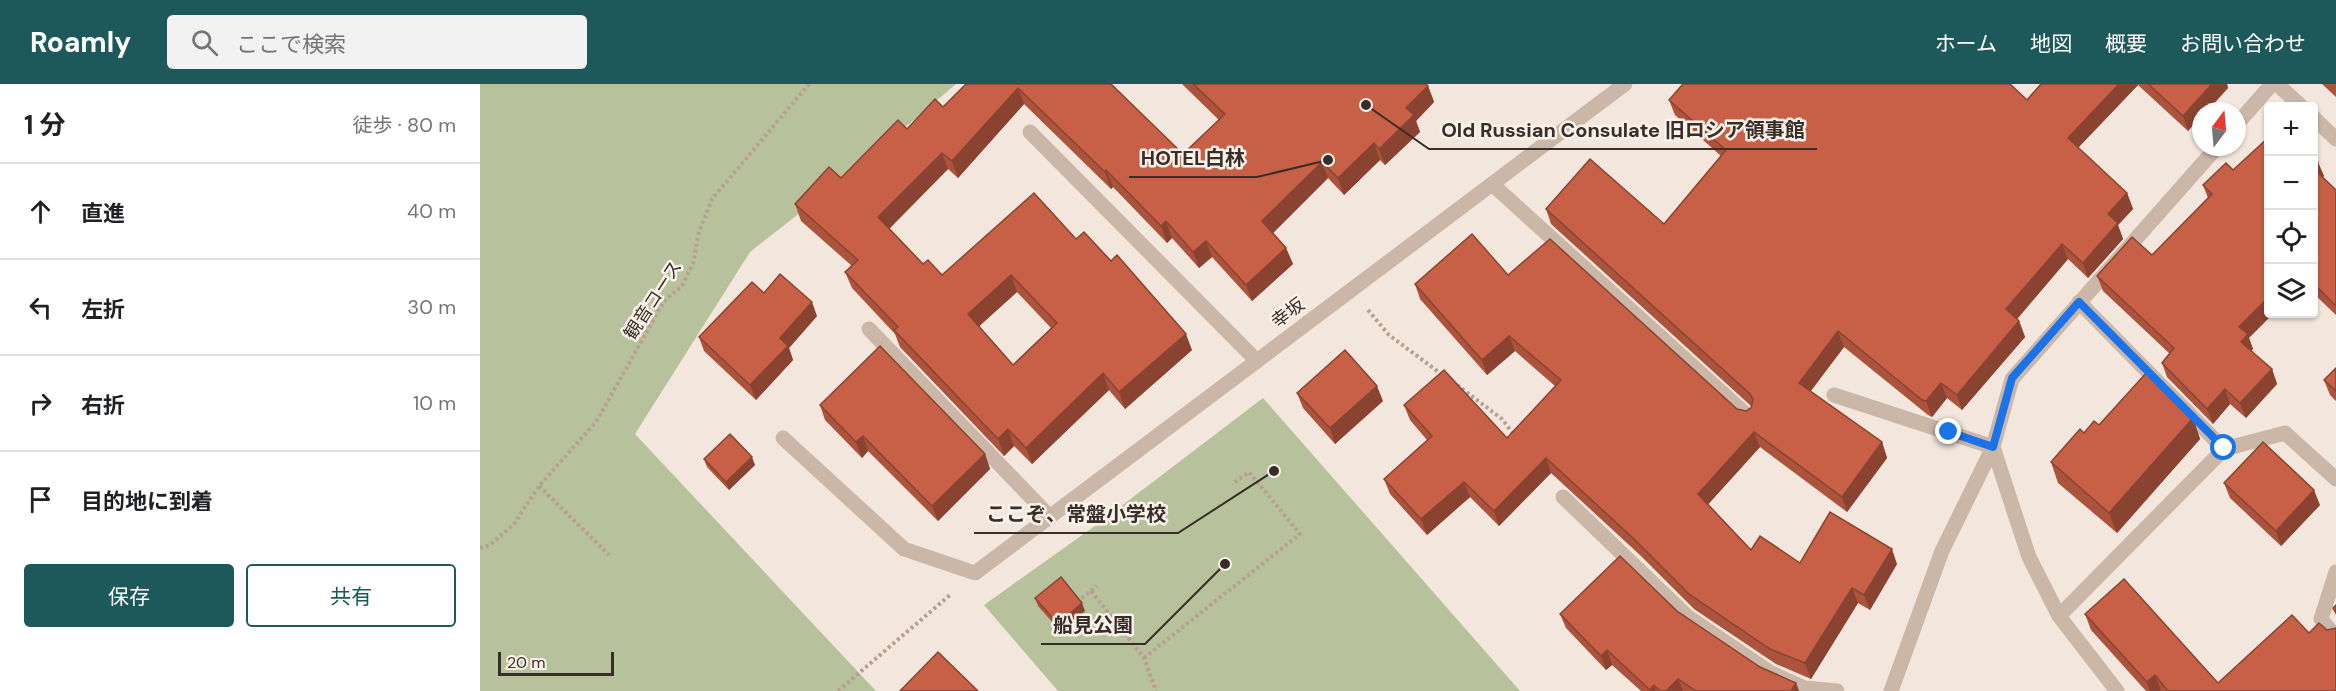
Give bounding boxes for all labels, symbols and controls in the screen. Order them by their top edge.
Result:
search box [167,15,587,69]
text: Roamly [30,24,131,61]
icon: search [188,26,221,59]
text: ここで検索 [236,30,346,59]
text: ホーム [1935,30,1997,58]
text: 地図 [2030,30,2072,58]
text: 概要 [2105,30,2147,58]
text: お問い合わせ [2180,30,2306,58]
north arrow [2192,102,2246,156]
map controls [2264,102,2318,318]
button: + [2264,102,2318,156]
text: 1 分 [24,108,66,142]
callout: Old Russian Consulate 旧ロシア領事館 [1429,111,1817,149]
text: 徒歩 · 80 m [352,112,456,138]
text: Old Russian Consulate 旧ロシア領事館 [1441,117,1805,143]
callout: HOTEL白林 [1129,139,1257,177]
text: HOTEL白林 [1141,145,1245,171]
button: − [2264,156,2318,210]
icon: ahead [24,195,57,228]
text: 40 m [407,198,456,224]
text: 直進 [81,199,125,228]
button: locate [2264,210,2318,264]
street label: 観音コース [619,256,687,344]
button: layers [2264,264,2318,318]
icon: left [24,291,57,324]
street label: 幸坂 [1266,293,1310,333]
text: 30 m [407,294,456,320]
text: 左折 [81,295,125,324]
icon: right [24,387,57,420]
text: 10 m [413,390,456,416]
text: 右折 [81,391,125,420]
route end [1935,418,1961,444]
route start [2210,434,2236,460]
icon: arrive [24,483,57,516]
text: 目的地に到着 [81,487,213,516]
callout: ここぞ、常盤小学校 [974,495,1178,533]
text: ここぞ、常盤小学校 [986,501,1166,527]
button: 保存 [24,564,234,627]
button: 共有 [246,564,456,627]
callout: 船見公園 [1041,606,1145,644]
text: 船見公園 [1053,612,1133,638]
scale bar [498,649,614,676]
text: 20 m [507,652,546,673]

